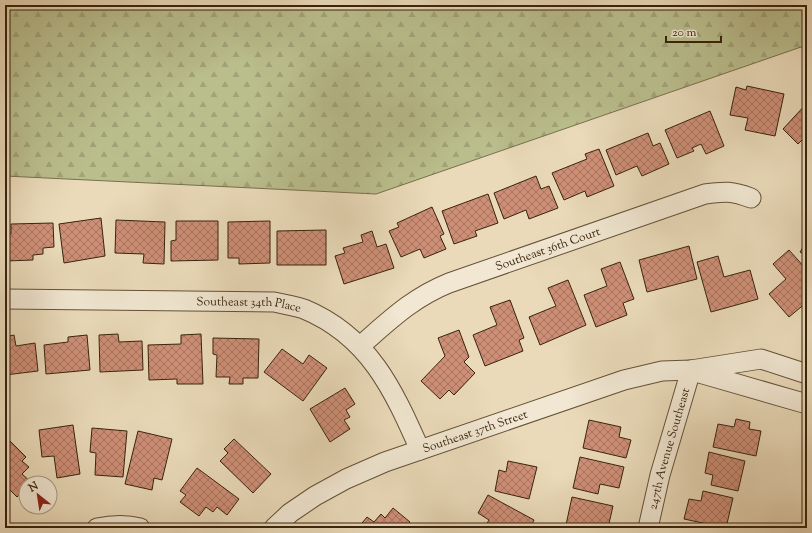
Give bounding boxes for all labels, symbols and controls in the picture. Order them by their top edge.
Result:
scale bar [666,18,721,44]
text: 20 m [672,24,697,42]
street label: Southeast 36th Court [493,223,603,276]
street label: Southeast 34th Place [196,293,303,318]
street label: 247th Avenue Southeast [644,386,695,512]
street label: Southeast 37th Street [420,406,530,458]
north arrow [18,475,58,515]
text: N [25,478,41,497]

